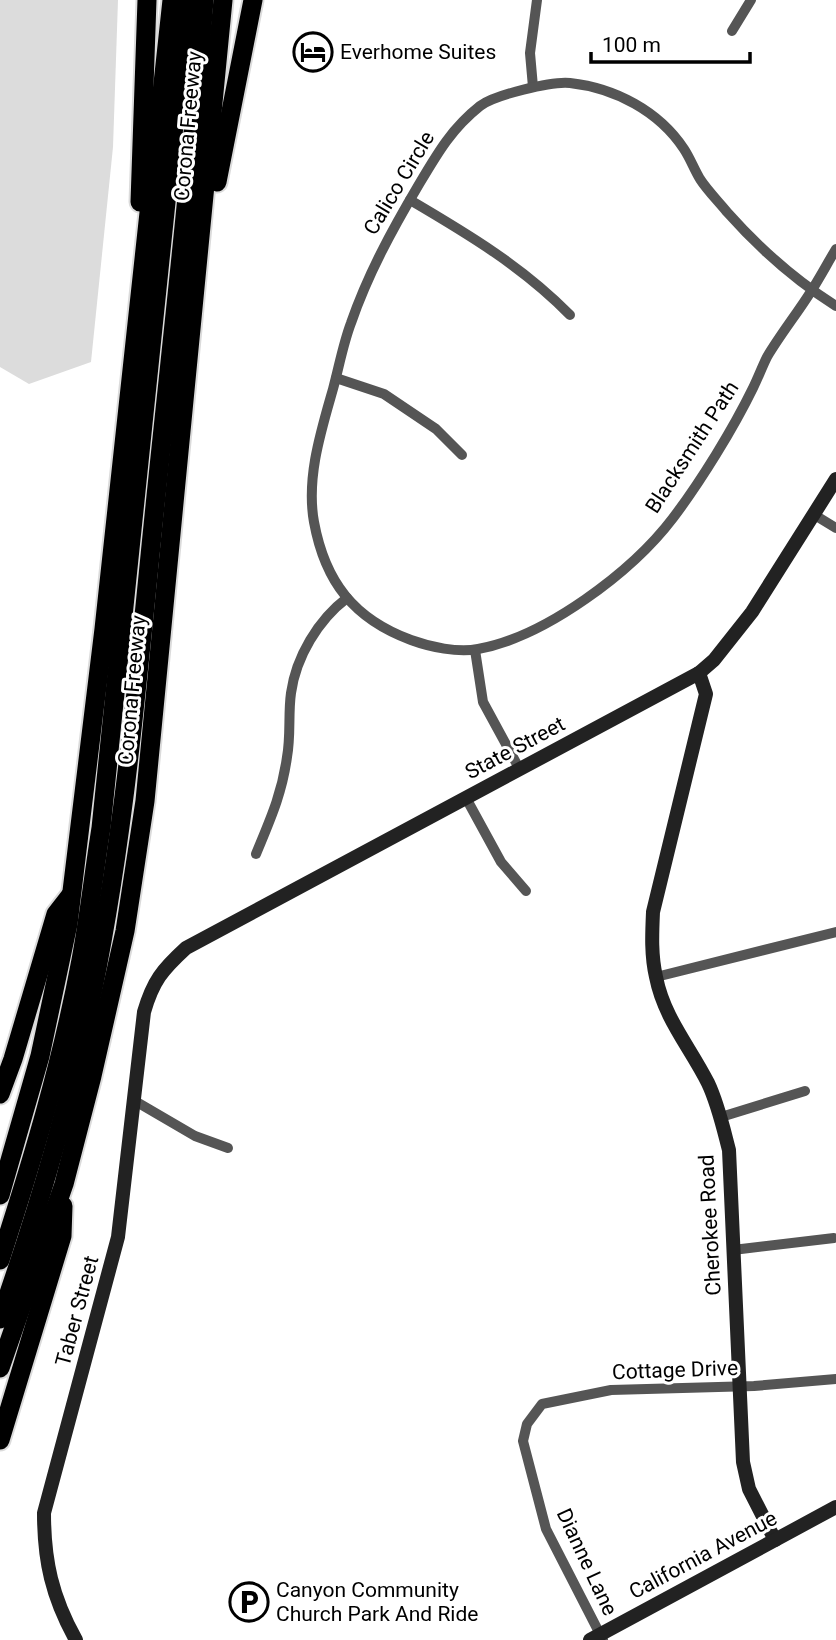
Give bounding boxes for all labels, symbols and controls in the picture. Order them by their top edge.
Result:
scale bar [591,21,750,65]
hotel icon: Everhome Suites [292,31,334,73]
text: 100 m [602,33,661,57]
place label: Everhome Suites [340,40,496,64]
street label: Corona Freeway [169,50,207,202]
street label: Calico Circle [359,127,439,239]
street label: Blacksmith Path [640,377,744,517]
street label: Corona Freeway [113,614,151,766]
street label: State Street [461,712,569,784]
street label: Cherokee Road [694,1154,726,1296]
street label: Taber Street [51,1253,103,1369]
street label: Cottage Drive [612,1356,738,1384]
street label: Dianne Lane [552,1505,622,1619]
street label: California Avenue [625,1506,781,1604]
place label: Canyon Community Church Park And Ride [276,1578,478,1626]
parking icon: Canyon Community Church Park And Ride [228,1581,270,1623]

